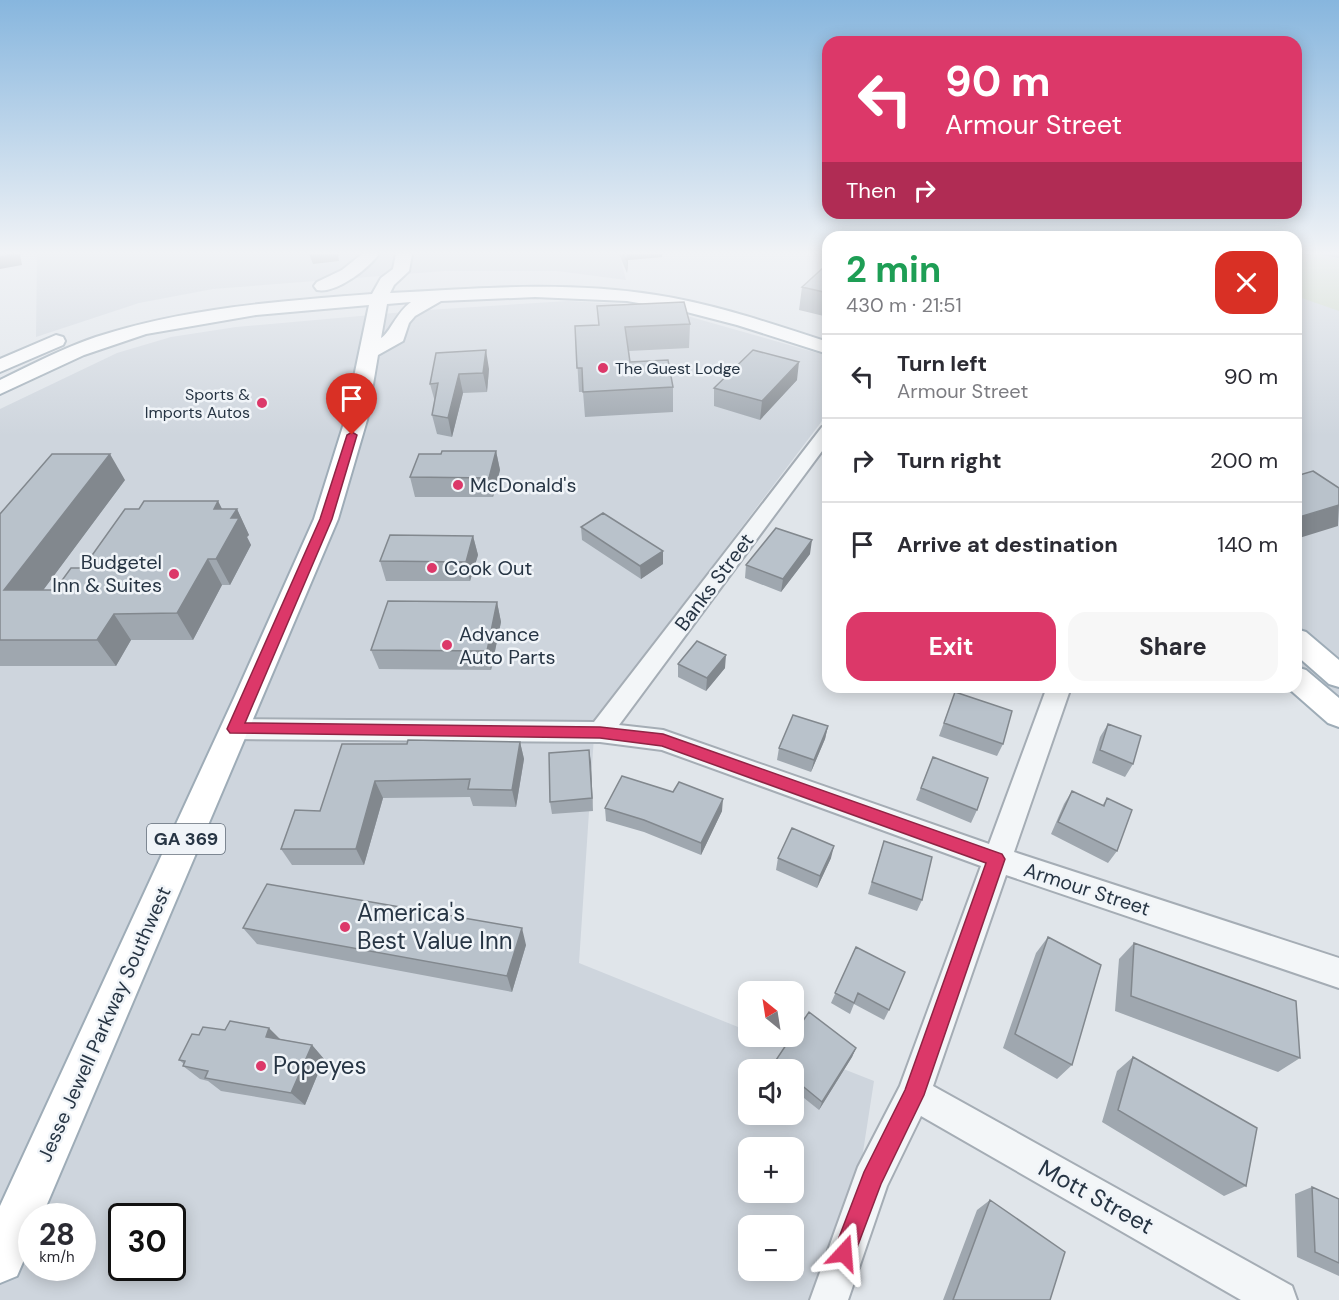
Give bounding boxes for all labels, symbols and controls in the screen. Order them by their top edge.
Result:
text: 90 m [945,54,1051,109]
icon: left [846,60,924,138]
text: Armour Street [945,107,1122,142]
icon: right [908,174,941,207]
text: Then [846,176,896,205]
text: 2 min [846,246,941,293]
button: close [1215,251,1278,314]
text: 430 m · 21:51 [846,292,962,318]
text: Turn left [897,349,987,378]
place label: The Guest Lodge [615,358,740,379]
icon: left [846,360,879,393]
marker: The Guest Lodge [596,361,610,375]
text: 90 m [1224,362,1278,391]
pin [326,373,377,435]
text: Armour Street [897,378,1028,404]
icon: arrive [335,382,368,415]
place label: Sports & Imports Autos [145,384,250,423]
marker: Sports & Imports Autos [255,396,269,410]
icon: right [846,444,879,477]
text: Turn right [897,446,1002,475]
text: 200 m [1210,446,1278,475]
place label: McDonald's [470,472,576,498]
marker: McDonald's [451,478,465,492]
street label: Banks Street [669,528,759,636]
icon: arrive [846,528,879,561]
text: Arrive at destination [897,530,1118,559]
text: 140 m [1217,530,1278,559]
place label: Budgetel Inn & Suites [52,549,162,598]
place label: Cook Out [444,555,532,581]
marker: Cook Out [425,561,439,575]
marker: Budgetel Inn & Suites [167,567,181,581]
button: Exit [846,612,1056,681]
button: Share [1068,612,1278,681]
place label: Advance Auto Parts [459,621,556,670]
marker: Advance Auto Parts [440,638,454,652]
road number: GA 369 [147,824,225,854]
street label: Armour Street [1021,856,1154,922]
street label: Jesse Jewell Parkway Southwest [31,882,177,1166]
place label: America's Best Value Inn [357,897,512,956]
marker: America's Best Value Inn [338,920,352,934]
north arrow [738,981,804,1047]
map controls [738,981,804,1281]
place label: Popeyes [273,1050,367,1081]
marker: Popeyes [254,1059,268,1073]
button: sound [738,1059,804,1125]
button: + [738,1137,804,1203]
street label: Mott Street [1033,1152,1159,1241]
speed limit sign: 30 [108,1203,186,1281]
text: 28 [39,1215,75,1254]
button: − [738,1215,804,1281]
position arrow [812,1221,876,1285]
text: km/h [39,1247,75,1267]

